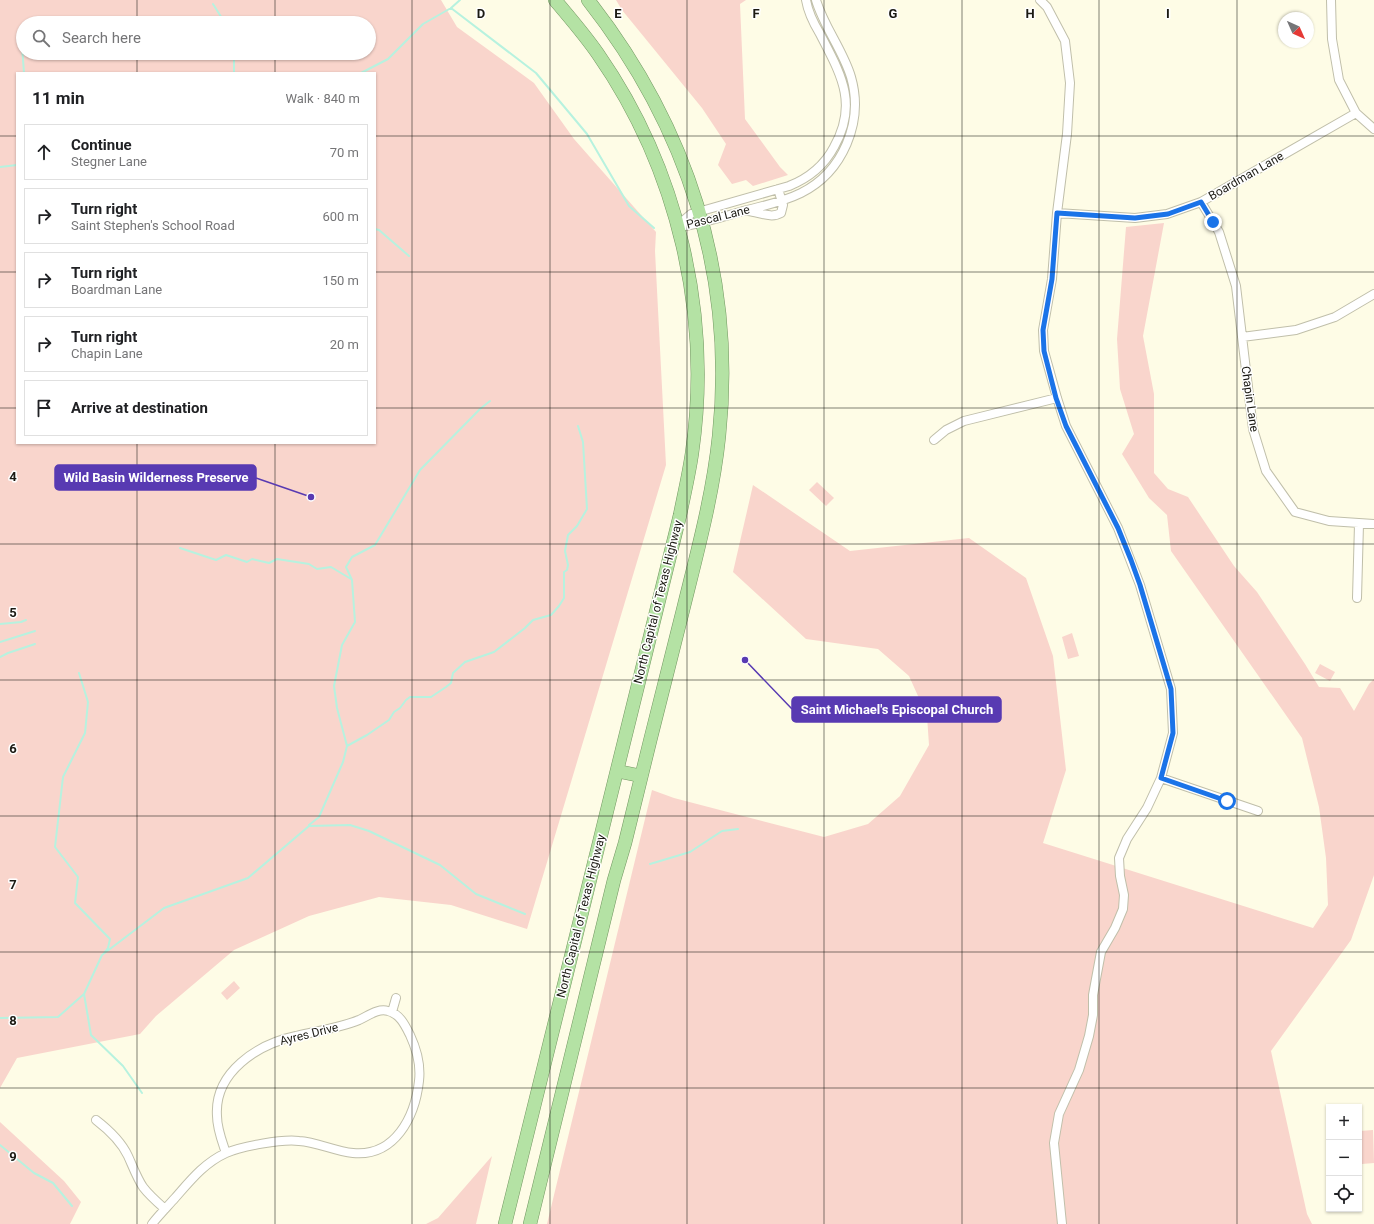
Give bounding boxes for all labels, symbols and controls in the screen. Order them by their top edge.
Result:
text: D [477,6,485,21]
text: E [614,6,622,21]
text: F [752,6,760,21]
text: G [889,6,898,21]
text: H [1025,6,1035,21]
text: I [1166,6,1170,21]
north arrow [1278,12,1314,48]
search box [16,16,376,60]
icon: search [30,27,52,49]
text: Search here [62,29,141,47]
text: 11 min [32,88,85,108]
text: Walk · 840 m [285,91,360,106]
text: Continue [71,136,132,154]
icon: ahead [33,141,55,163]
text: 70 m [330,145,359,160]
street label: Boardman Lane [1206,149,1286,203]
text: Stegner Lane [71,154,147,169]
text: Turn right [71,200,137,218]
street label: Pascal Lane [685,202,751,232]
icon: right [33,205,55,227]
text: 600 m [322,209,359,224]
route end [1204,213,1222,231]
text: Saint Stephen's School Road [71,218,235,233]
text: Turn right [71,264,137,282]
icon: right [33,269,55,291]
text: 150 m [322,273,359,288]
text: Boardman Lane [71,282,162,297]
text: Turn right [71,328,137,346]
icon: right [33,333,55,355]
text: 20 m [330,337,359,352]
text: Chapin Lane [71,346,143,361]
street label: Chapin Lane [1238,365,1262,433]
icon: arrive [33,397,55,419]
text: Arrive at destination [71,399,208,417]
callout: Wild Basin Wilderness Preserve [55,465,256,490]
text: 4 [9,469,17,484]
text: Wild Basin Wilderness Preserve [63,470,249,485]
street label: North Capital of Texas Highway [631,519,685,685]
text: 5 [9,605,17,620]
callout: Saint Michael's Episcopal Church [792,697,1001,722]
text: Saint Michael's Episcopal Church [801,702,993,717]
text: 6 [9,741,17,756]
route start [1218,792,1236,810]
street label: North Capital of Texas Highway [554,833,608,999]
text: 7 [9,877,17,892]
text: 8 [9,1013,17,1028]
street label: Ayres Drive [278,1020,340,1048]
map controls [1326,1104,1362,1212]
button: + [1326,1104,1362,1140]
button: − [1326,1140,1362,1176]
text: 9 [9,1149,17,1164]
button: locate [1326,1176,1362,1212]

